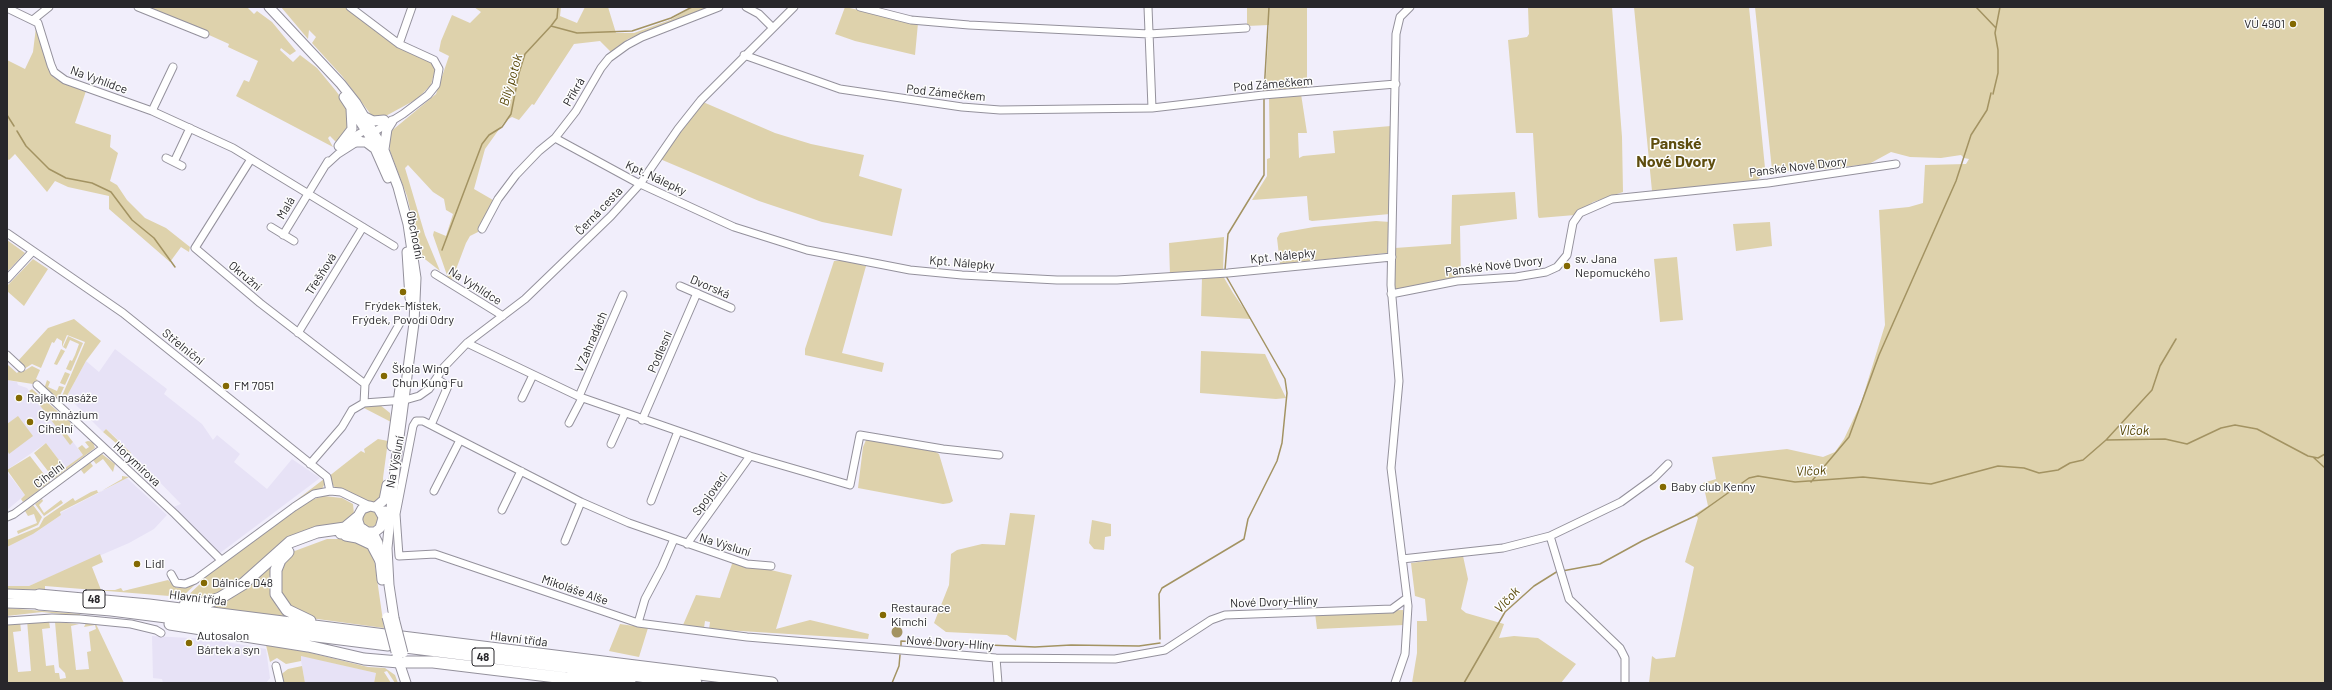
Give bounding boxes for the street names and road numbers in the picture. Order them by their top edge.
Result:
street label: Na Vyhlídce [68,63,130,97]
street label: Pod Zámečkem [1233,73,1313,95]
street label: Příkrá [560,75,588,109]
street label: Pod Zámečkem [906,82,986,104]
street label: Panské Nové Dvory [1748,154,1848,180]
street label: Kpt. Nálepky [623,158,689,198]
street label: Černá cesta [572,184,626,238]
street label: Malá [274,194,298,222]
street label: Obchodní [403,210,427,260]
street label: Kpt. Nálepky [1250,245,1316,267]
street label: Třešňová [302,250,340,298]
street label: Kpt. Nálepky [929,253,995,273]
street label: Panské Nové Dvory [1444,253,1544,279]
street label: Okružní [226,258,264,294]
street label: Na Vyhlídce [446,264,504,308]
street label: Dvorská [688,272,732,302]
street label: V Zahradách [572,310,610,374]
street label: Střelniční [159,326,207,368]
street label: Podlesní [645,329,675,375]
street label: Na Výsluní [383,435,407,489]
street label: Horymírova [110,438,164,490]
street label: Cihelní [31,459,67,491]
street label: Spojovací [690,470,730,518]
street label: Na Výsluní [698,530,752,560]
street label: Mikoláše Alše [540,572,610,608]
street label: Hlavní třída [168,587,228,609]
road number: 48 [83,590,105,608]
street label: Nové Dvory-Hlíny [1230,593,1318,611]
street label: Hlavní třída [489,628,549,650]
street label: Nové Dvory-Hlíny [906,633,994,653]
road number: 48 [472,648,494,666]

